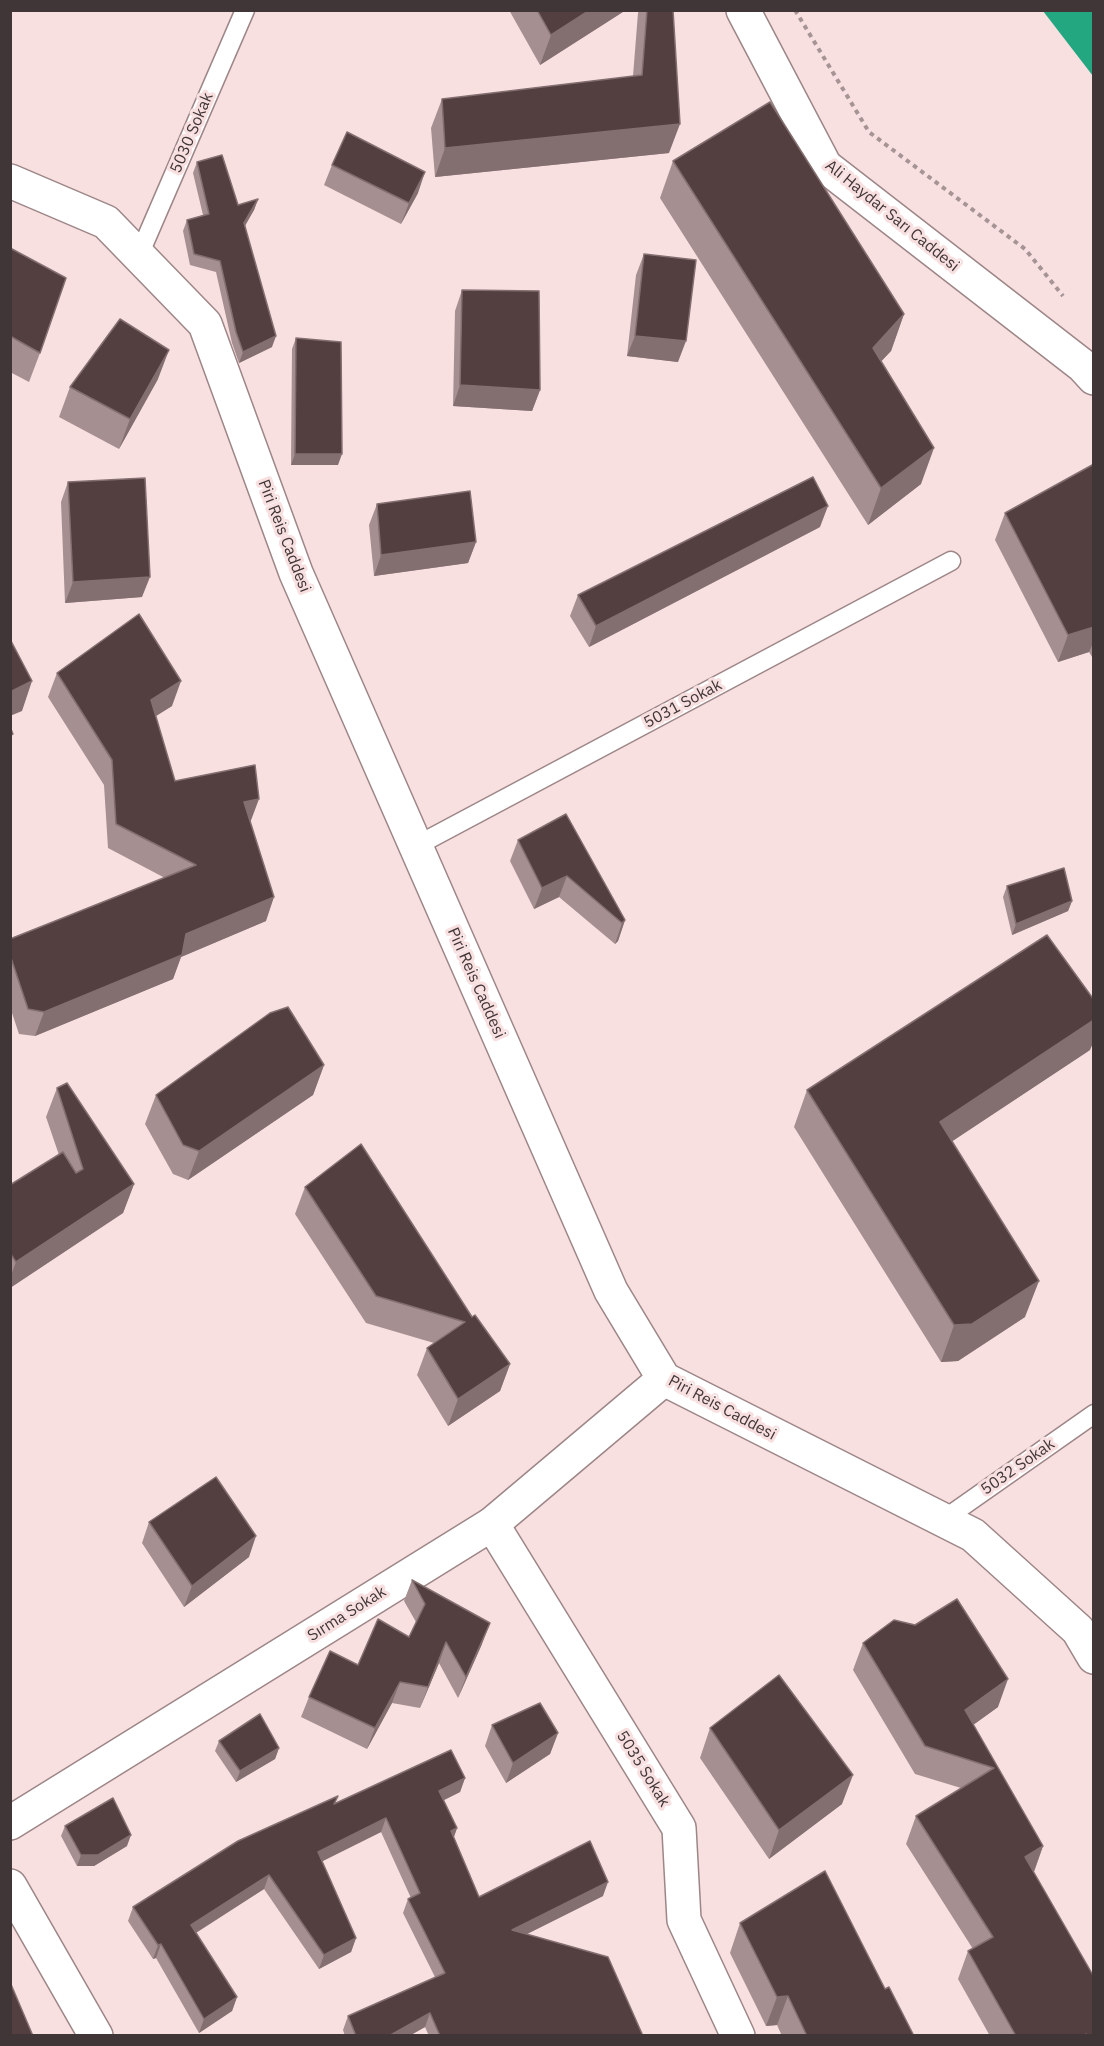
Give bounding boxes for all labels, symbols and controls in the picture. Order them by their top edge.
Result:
street label: 5030 Sokak [166,90,218,176]
street label: Ali Haydar Sarı Caddesi [821,156,963,276]
street label: Piri Reis Caddesi [254,477,314,595]
street label: 5031 Sokak [641,675,725,733]
street label: Piri Reis Caddesi [443,925,509,1041]
street label: Piri Reis Caddesi [665,1372,779,1444]
street label: 5032 Sokak [977,1435,1059,1499]
street label: Sırma Sokak [304,1582,390,1646]
street label: 5035 Sokak [612,1728,674,1810]

